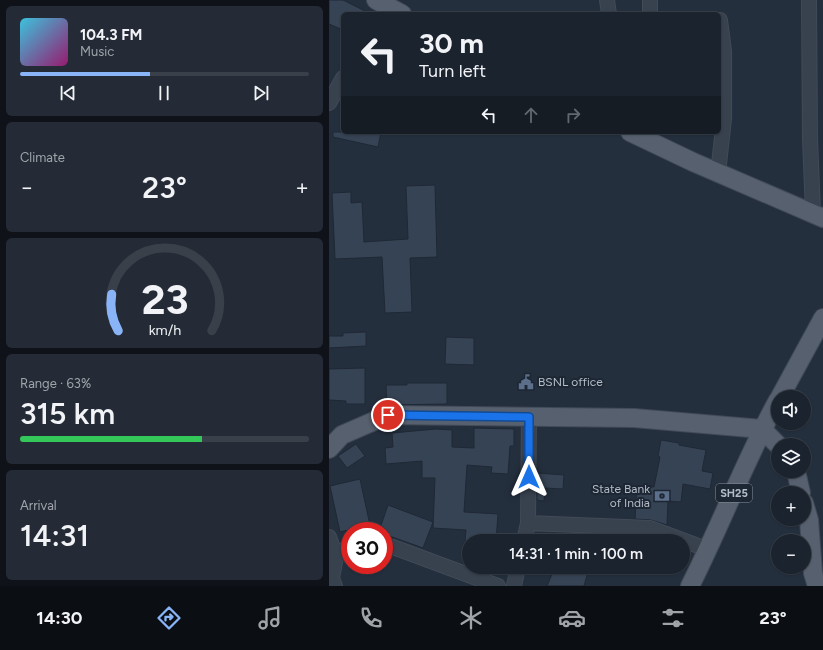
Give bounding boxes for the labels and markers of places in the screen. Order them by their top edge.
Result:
public building icon: BSNL office [517,373,535,391]
place label: BSNL office [538,375,603,389]
pin [371,398,405,432]
place label: State Bank of India [592,482,650,510]
bank icon: State Bank of India [653,487,671,505]

